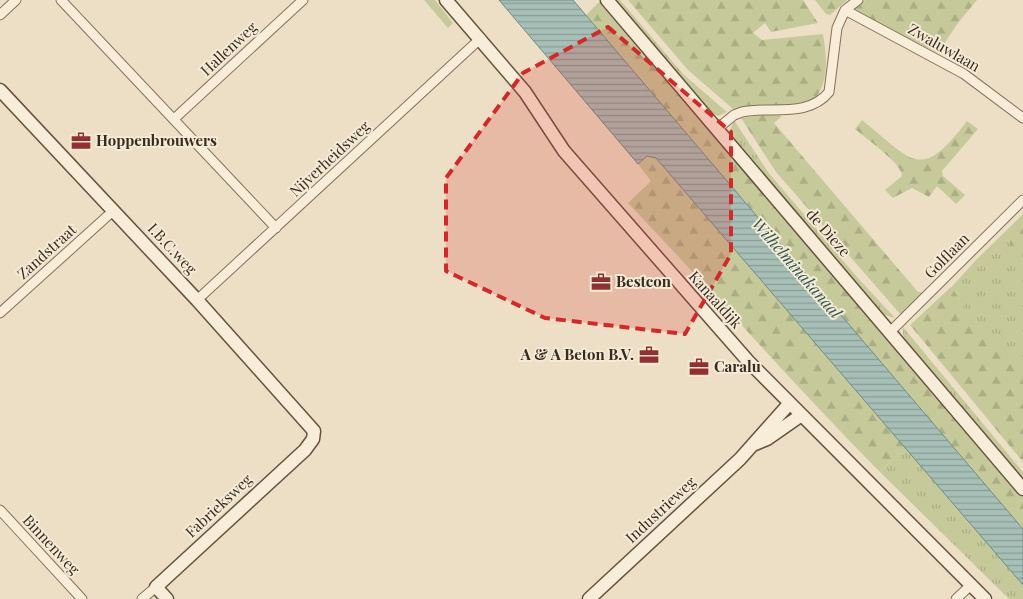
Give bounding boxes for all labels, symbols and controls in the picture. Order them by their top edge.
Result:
street label: Hallenweg [196,17,261,80]
street label: Zwaluwlaan [905,18,984,76]
street label: Nijverheidsweg [285,116,374,201]
office icon: Hoppenbrouwers [70,130,92,152]
place label: Hoppenbrouwers [96,130,217,150]
street label: de Dieze [802,204,855,261]
water label: Wilhelminakanaal [748,213,847,323]
street label: I.B.C.weg [144,218,202,278]
street label: Zandstraat [13,219,81,283]
street label: Golflaan [919,228,973,282]
street label: Kanaaldijk [685,266,747,333]
office icon: Bestcon [590,271,612,293]
place label: Bestcon [616,271,672,291]
place label: A & A Beton B.V. [520,344,634,364]
office icon: A & A Beton B.V. [638,344,660,366]
office icon: Caralu [688,356,710,378]
place label: Caralu [714,356,761,376]
street label: Fabrieksweg [180,469,256,541]
street label: Industrieweg [621,472,700,547]
street label: Binnenweg [19,510,85,579]

